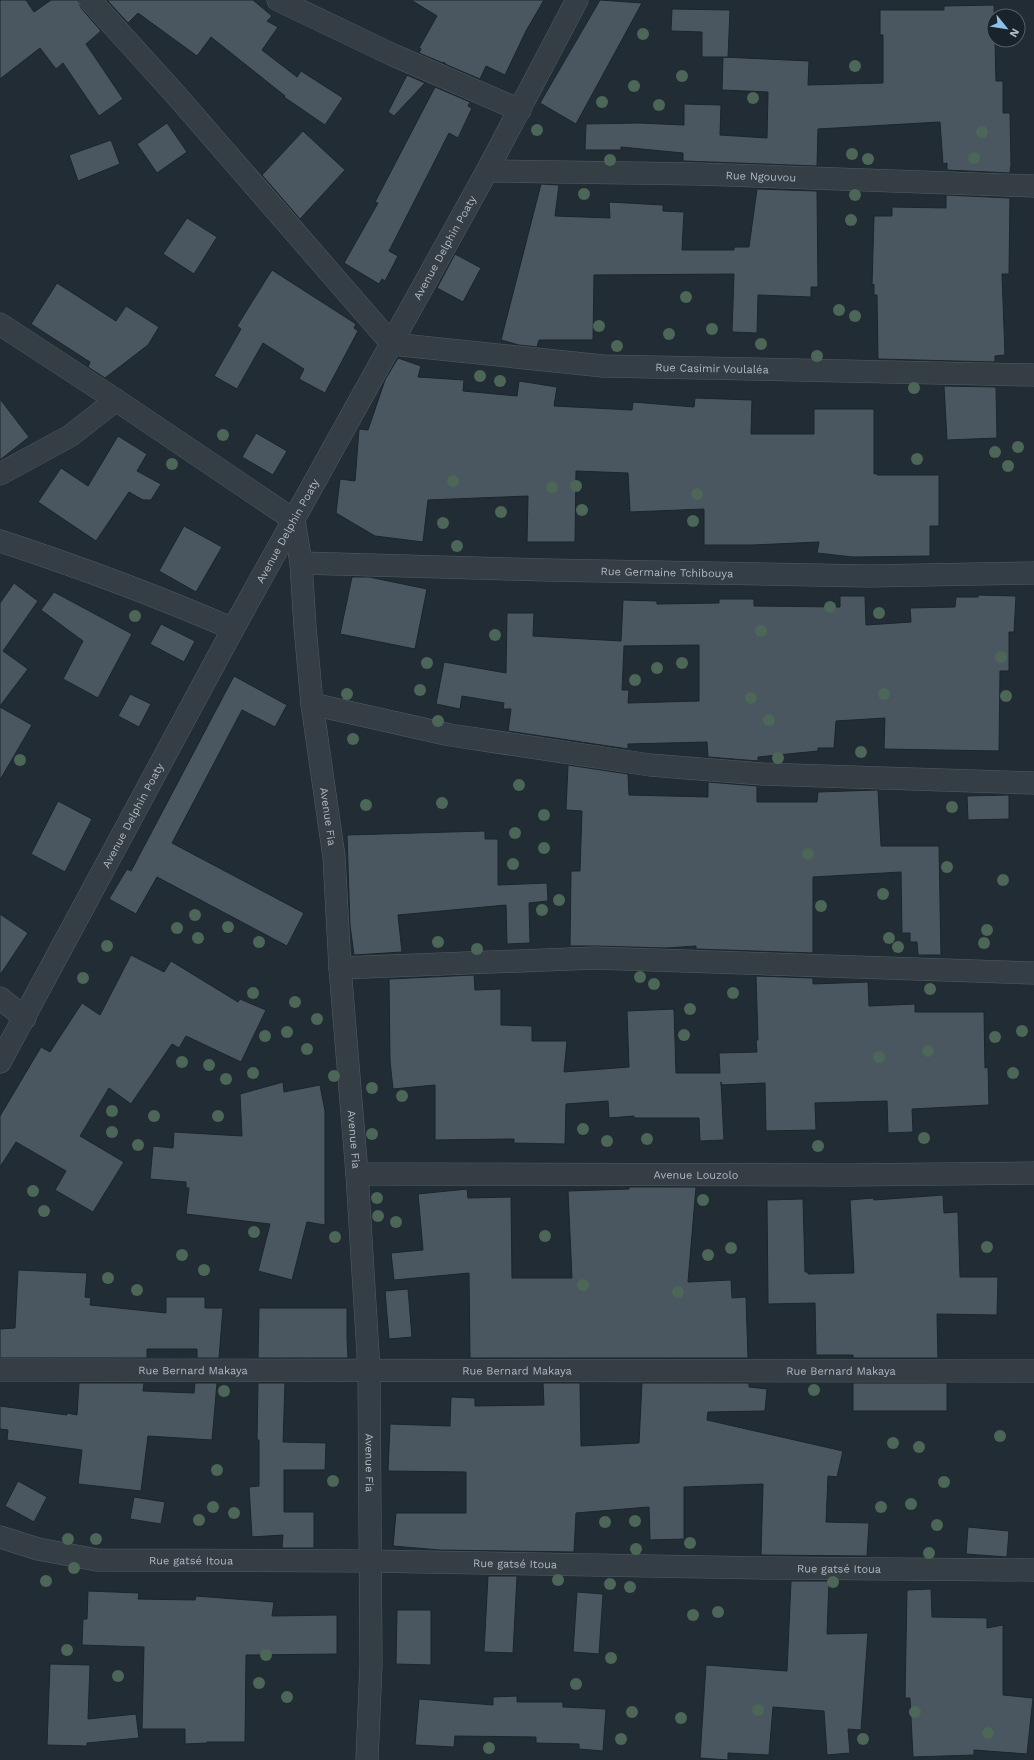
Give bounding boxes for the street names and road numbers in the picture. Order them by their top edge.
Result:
street label: Rue Ngouvou [725,168,796,184]
street label: Avenue Delphin Poaty [410,193,479,302]
street label: Rue Casimir Voulaléa [655,361,769,376]
street label: Avenue Delphin Poaty [253,476,322,585]
street label: Rue Germaine Tchibouya [600,564,733,580]
street label: Avenue Delphin Poaty [99,760,166,870]
street label: Avenue Fia [318,787,339,846]
street label: Avenue Fia [345,1110,363,1169]
street label: Avenue Louzolo [654,1168,738,1181]
street label: Rue Bernard Makaya [138,1364,248,1377]
street label: Rue Bernard Makaya [462,1364,572,1377]
street label: Rue Bernard Makaya [786,1364,896,1377]
street label: Avenue Fia [363,1433,376,1492]
street label: Rue gatsé Itoua [149,1554,233,1567]
street label: Rue gatsé Itoua [473,1556,557,1571]
street label: Rue gatsé Itoua [797,1562,881,1575]

